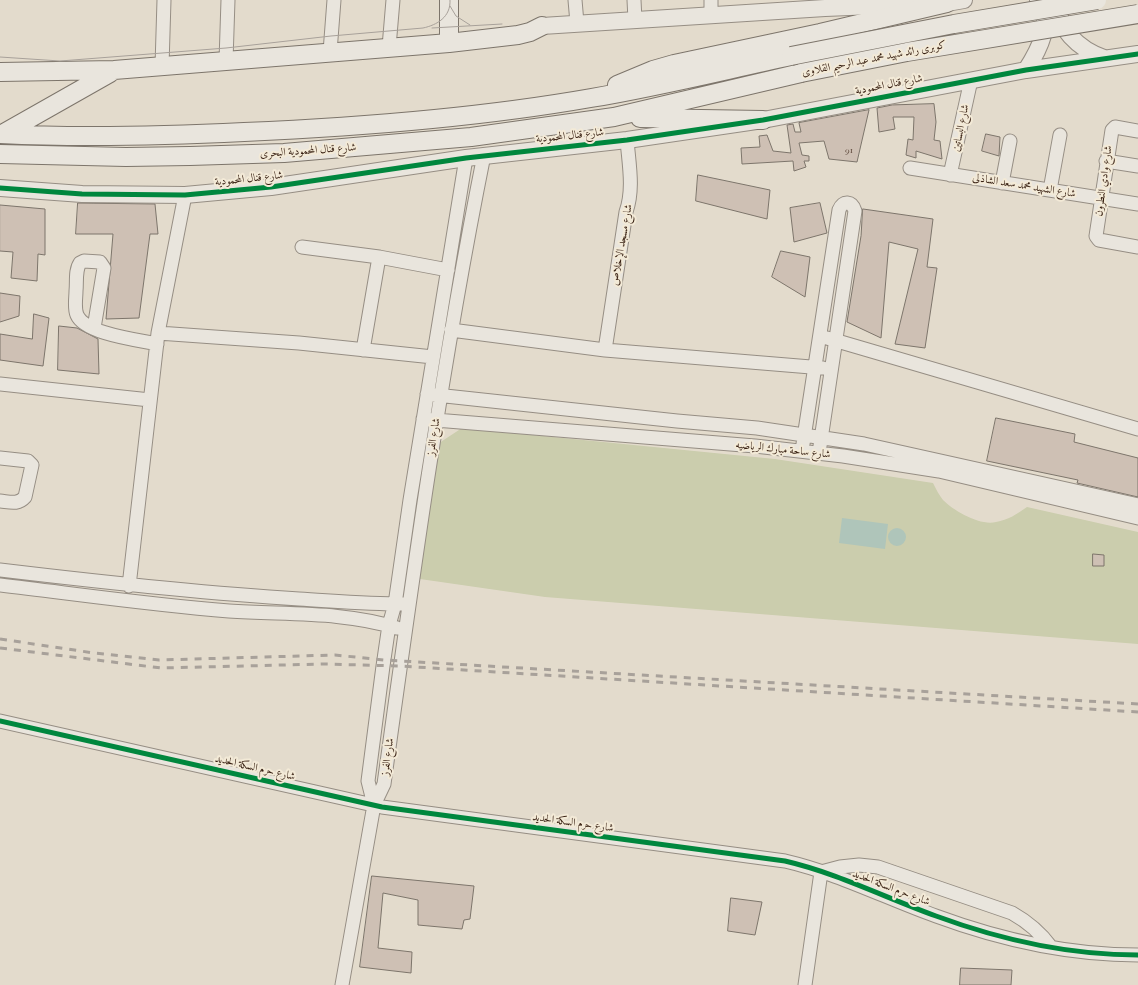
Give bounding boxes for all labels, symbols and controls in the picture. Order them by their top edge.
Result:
street label: كوبرى رائد شهيد محمد عبد الرحيم القلاوى [801,39,947,79]
street label: شارع قنال المحمودية [854,72,924,98]
street label: شارع البساتين [950,103,972,153]
street label: شارع قنال المحمودية [535,126,605,146]
street label: شارع قنال المحمودية البحرى [259,141,357,161]
street label: شارع وادي النطرون [1092,145,1116,217]
house number: 91 [845,146,853,156]
street label: شارع قنال المحمودية [214,169,284,189]
street label: شارع الشهيد محمد سعد الشاذلى [971,171,1077,201]
street label: شارع مسجد الإخلاص [608,203,636,287]
street label: شارع الفرز [425,417,443,457]
street label: شارع ساحة مبارك الرياضيه [735,438,831,462]
street label: شارع الفرز [379,737,397,777]
street label: شارع حرم السكة الحديد [214,752,296,784]
street label: شارع حرم السكة الحديد [532,811,614,835]
street label: شارع حرم السكة الحديد [850,867,932,909]

